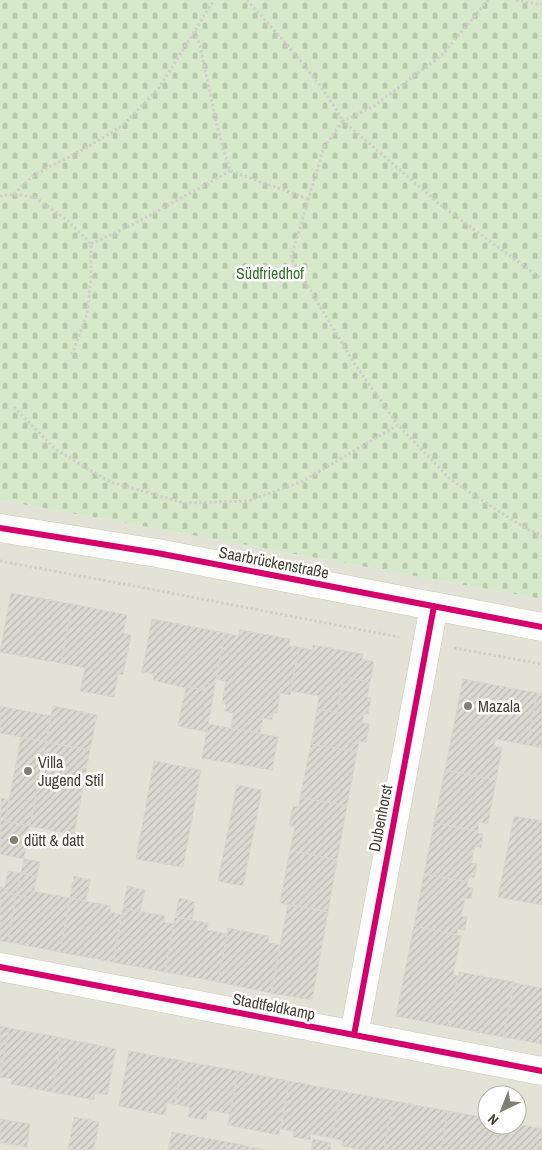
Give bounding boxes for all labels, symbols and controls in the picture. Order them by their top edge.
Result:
park label: Südfriedhof [236,262,304,284]
street label: Saarbrückenstraße [217,541,331,583]
place label: Mazala [478,695,521,717]
marker: Mazala [462,700,474,712]
place label: Villa Jugend Stil [38,751,104,791]
marker: Villa Jugend Stil [22,765,34,777]
street label: Dubenhorst [363,782,397,853]
place label: dütt & datt [24,829,84,851]
marker: dütt & datt [8,834,20,846]
street label: Stadtfeldkamp [231,987,317,1025]
north arrow [477,1085,527,1135]
text: N [484,1110,502,1129]

